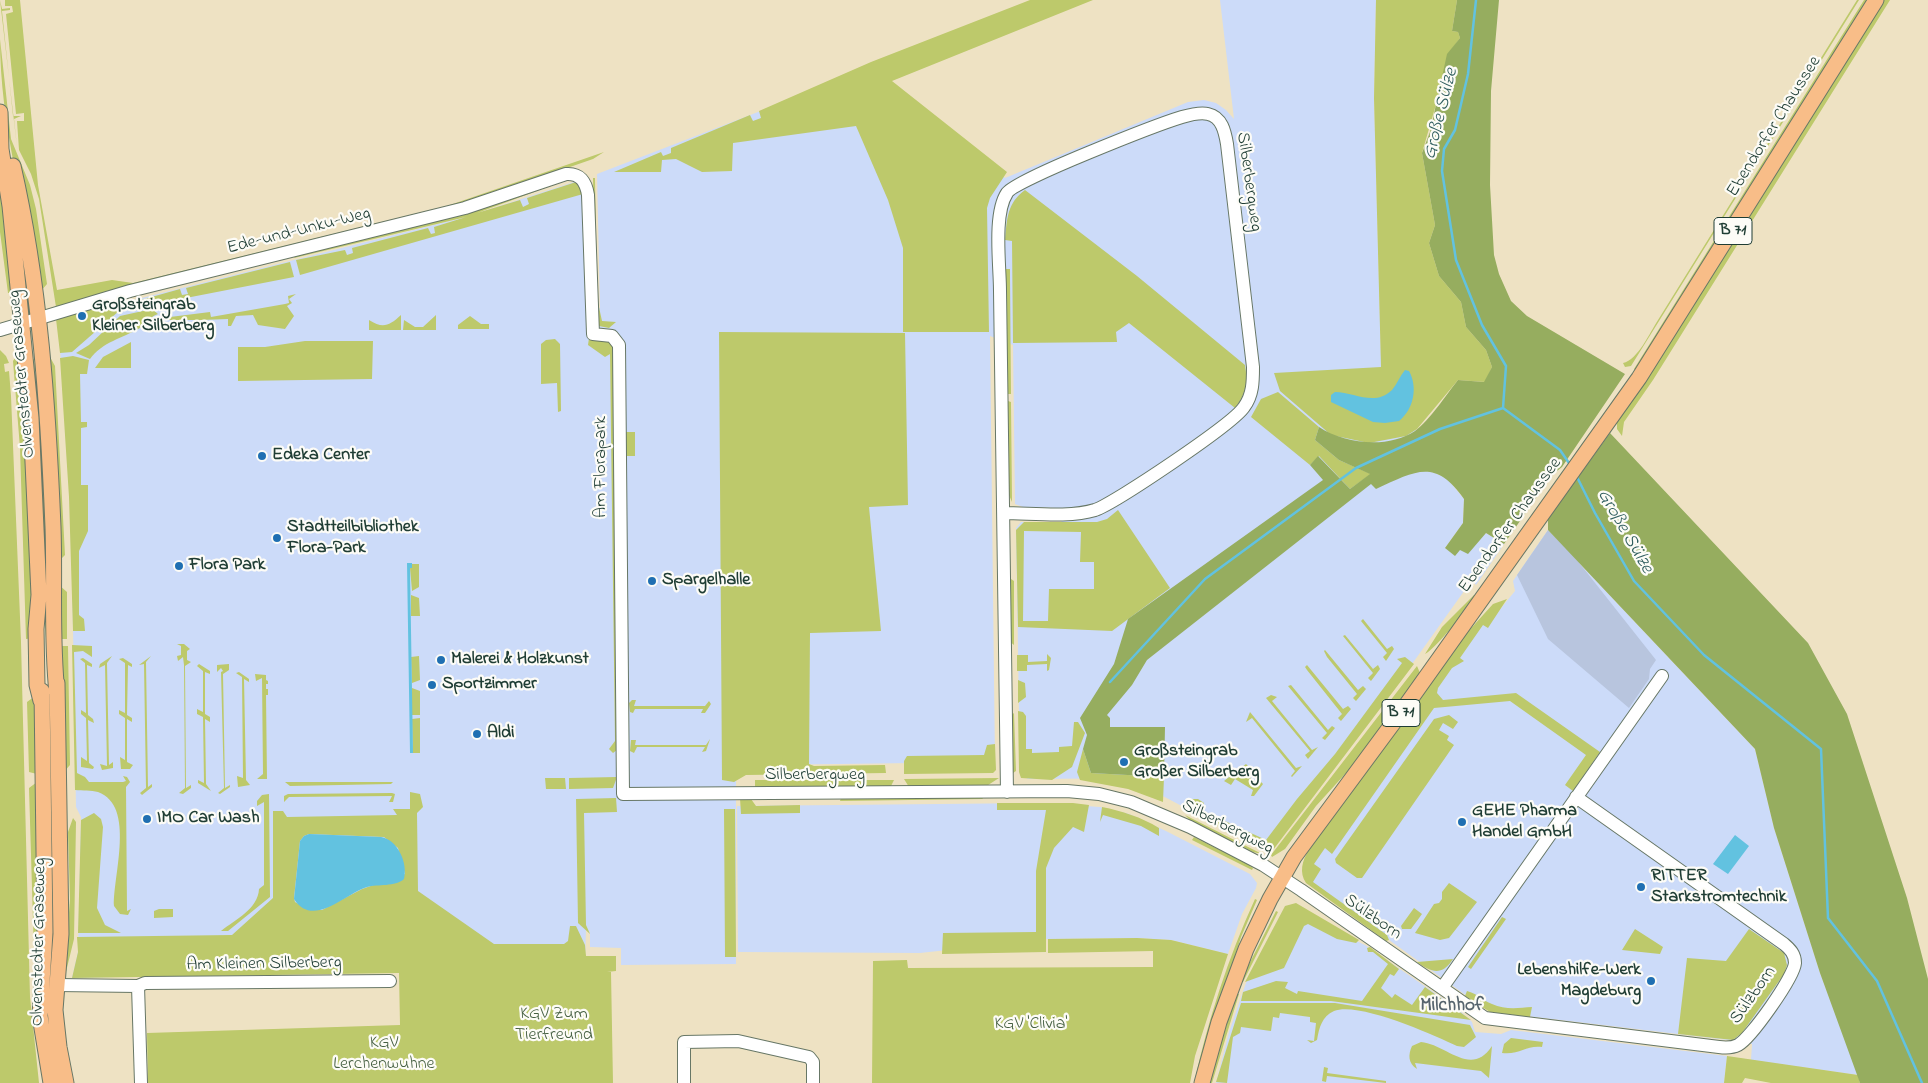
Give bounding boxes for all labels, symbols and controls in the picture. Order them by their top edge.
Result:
street label: Ebendorfer Chaussee [1723,53,1827,201]
water label: Große Sülze [1420,66,1464,162]
street label: Silberbergweg [1230,131,1266,233]
street label: Ede-und-Unku-Weg [225,204,373,260]
road number: B 71 [1714,218,1752,245]
street label: Olvenstedter Graseweg [5,289,41,459]
place label: Großsteingrab Kleiner Silberberg [92,295,214,338]
marker: Großsteingrab Kleiner Silberberg [76,310,88,322]
street label: Am Florapark [591,416,613,518]
place label: Edeka Center [272,445,370,467]
marker: Edeka Center [256,450,268,462]
street label: Ebendorfer Chaussee [1455,454,1567,598]
water label: Große Sülze [1591,486,1657,578]
place label: Stadtteilbibliothek Flora-Park [287,517,419,560]
marker: Stadtteilbibliothek Flora-Park [271,532,283,544]
place label: Flora Park [189,555,265,577]
marker: Flora Park [173,560,185,572]
place label: Spargelhalle [662,570,750,592]
marker: Spargelhalle [646,575,658,587]
place label: Malerei & Holzkunst [451,649,589,671]
marker: Malerei & Holzkunst [435,654,447,666]
place label: Sportzimmer [442,674,537,696]
marker: Sportzimmer [426,679,438,691]
road number: B 71 [1382,700,1420,726]
place label: Aldi [487,723,514,745]
marker: Aldi [471,728,483,740]
place label: Großsteingrab Großer Silberberg [1134,741,1259,784]
marker: Großsteingrab Großer Silberberg [1118,756,1130,768]
street label: Silberbergweg [765,765,865,787]
street label: Silberbergweg [1177,796,1277,860]
place label: GEHE Pharma Handel GmbH [1472,801,1577,844]
place label: IMO Car Wash [157,808,260,830]
marker: IMO Car Wash [141,813,153,825]
marker: GEHE Pharma Handel GmbH [1456,816,1468,828]
street label: Olvenstedter Graseweg [28,858,52,1026]
place label: RITTER Starkstromtechnik [1651,866,1787,909]
marker: RITTER Starkstromtechnik [1635,881,1647,893]
street label: Sülzborn [1339,890,1405,946]
street label: Am Kleinen Silberberg [186,953,342,977]
place label: Lebenshilfe-Werk Magdeburg [1517,960,1641,1002]
street label: Sülzborn [1726,963,1782,1029]
marker: Lebenshilfe-Werk Magdeburg [1645,975,1657,987]
district label: Milchhof [1420,996,1484,1018]
park label: KGV Zum Tierfreund [515,1004,593,1046]
park label: KGV 'Clivia' [995,1014,1067,1036]
park label: KGV Lerchenwuhne [333,1033,435,1076]

